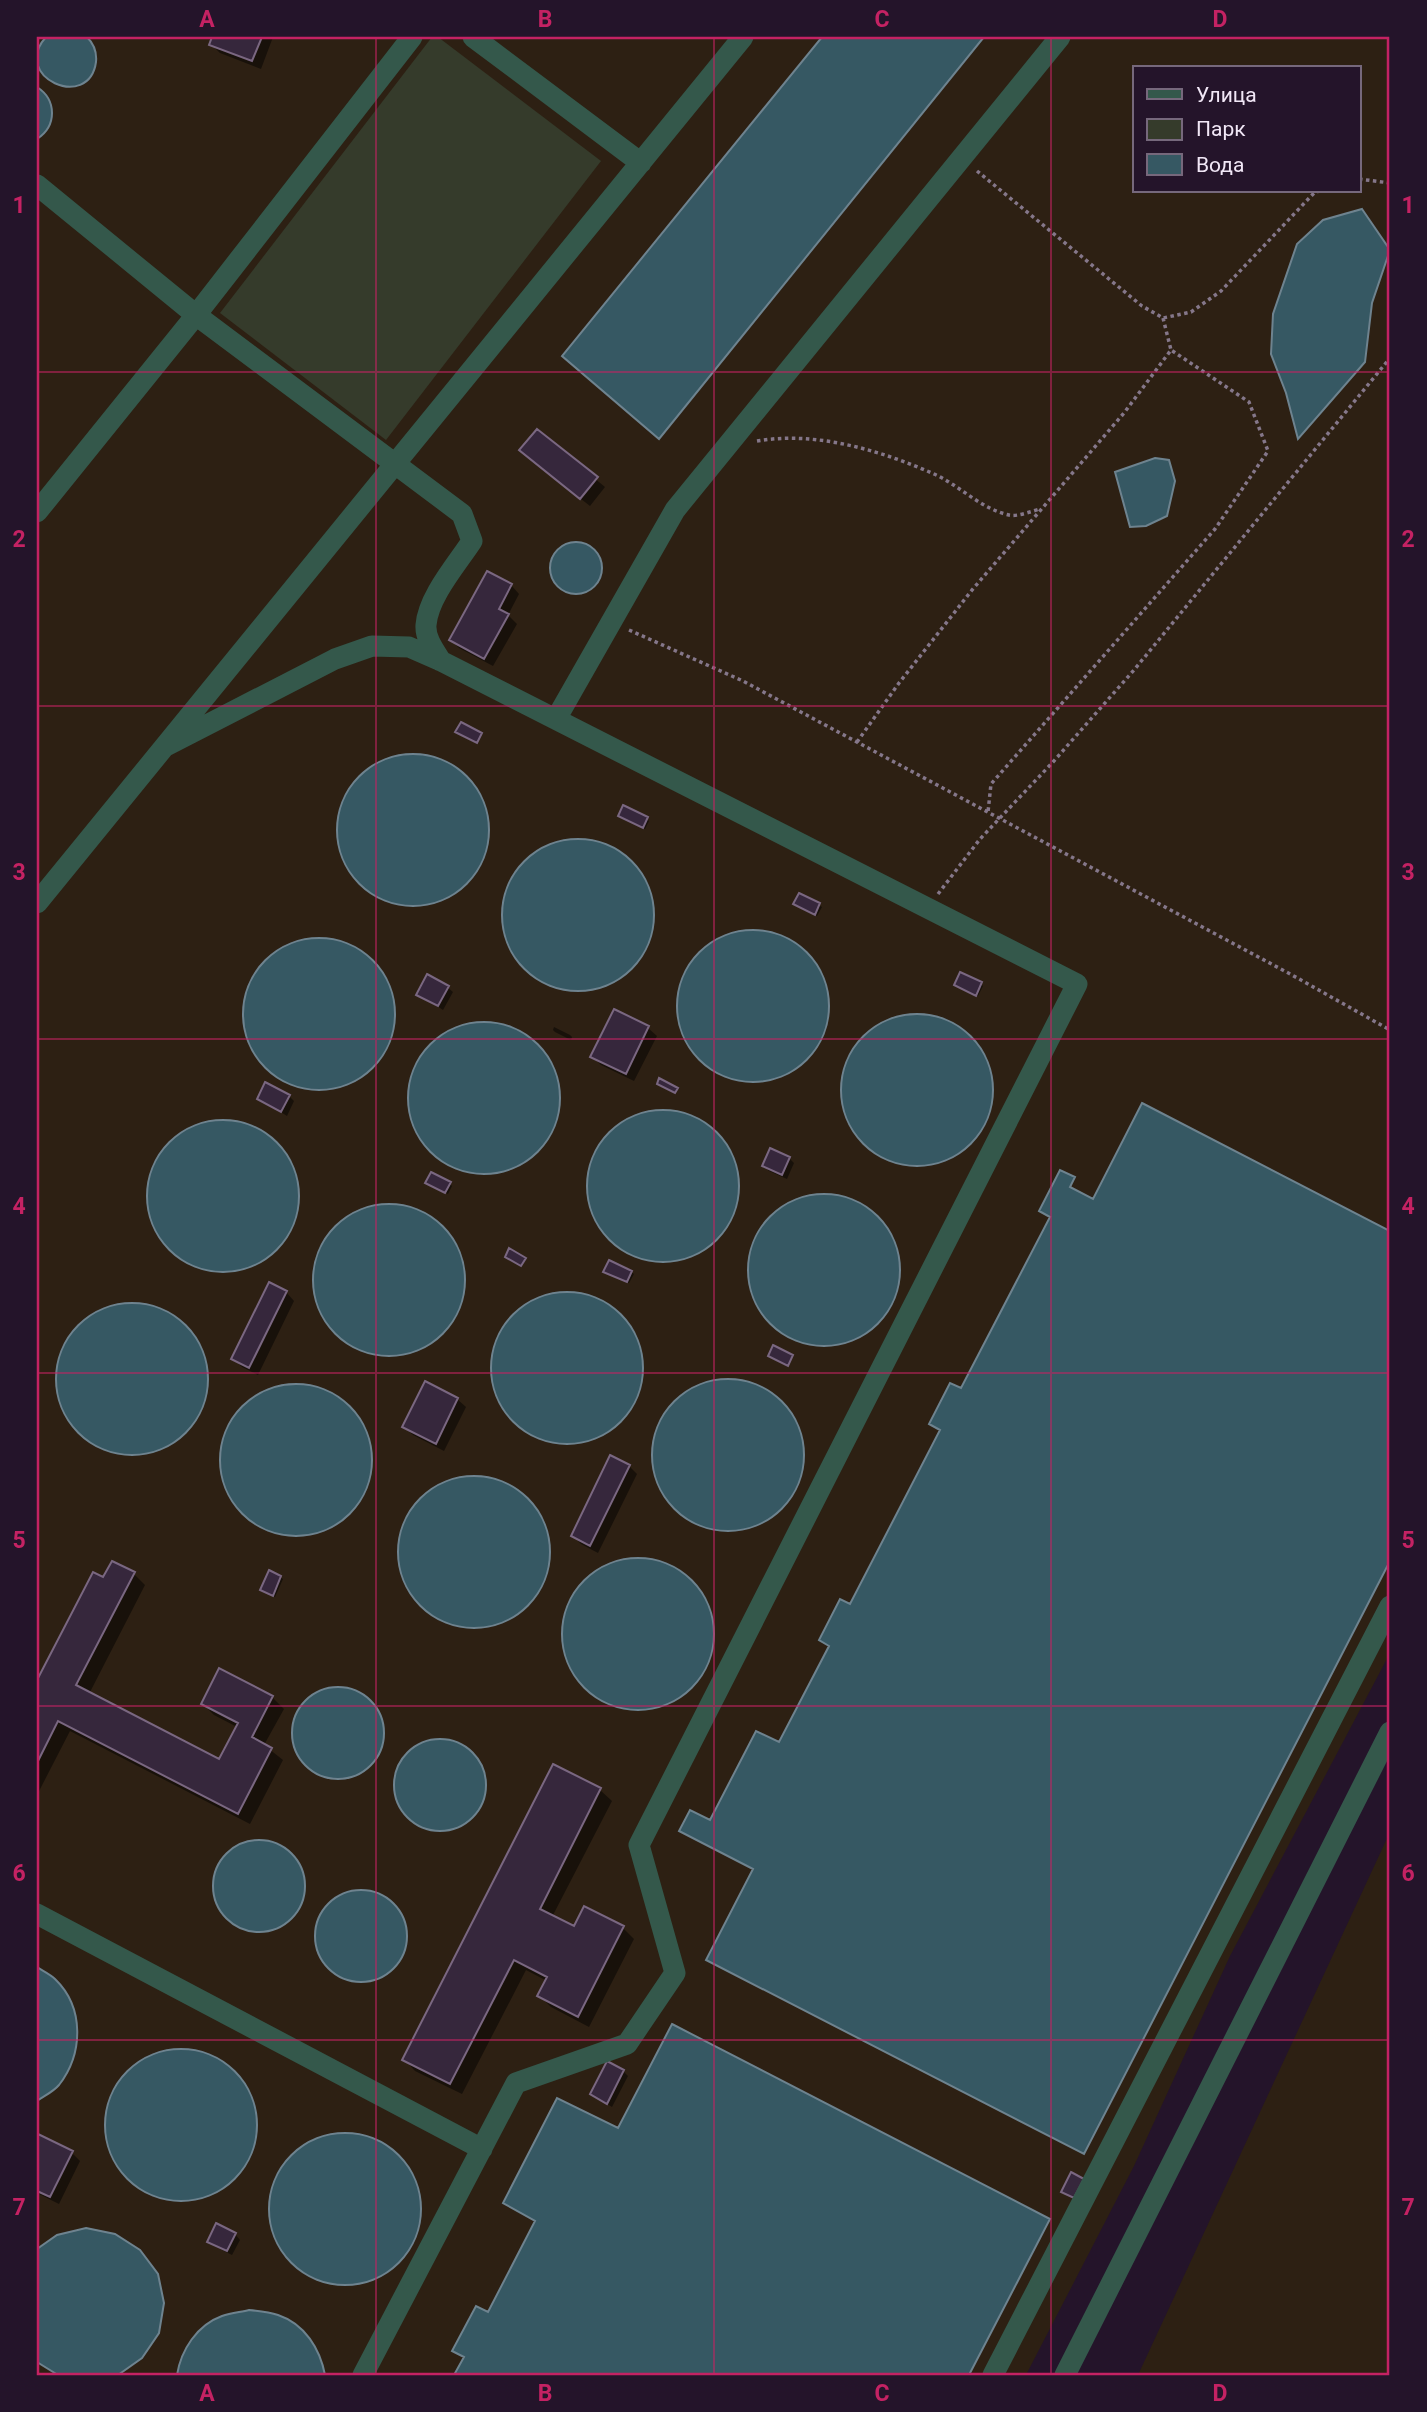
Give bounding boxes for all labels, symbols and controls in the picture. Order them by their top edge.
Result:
text: A [199,6,215,33]
text: B [538,6,552,33]
text: C [874,6,890,33]
text: D [1213,6,1227,33]
legend [1133,66,1360,192]
text: Улица [1196,83,1257,107]
text: Парк [1196,117,1246,141]
text: Вода [1196,153,1244,177]
text: 1 [12,192,26,219]
text: 1 [1401,192,1415,219]
text: 2 [12,526,26,553]
text: 2 [1401,526,1415,553]
text: 3 [12,859,26,886]
text: 3 [1401,859,1415,886]
text: 4 [12,1193,26,1220]
text: 4 [1401,1193,1415,1220]
text: 5 [12,1527,26,1554]
text: 5 [1401,1527,1415,1554]
text: 6 [12,1860,26,1887]
text: 6 [1401,1860,1415,1887]
text: 7 [12,2194,26,2221]
text: 7 [1401,2194,1415,2221]
text: A [199,2380,215,2407]
text: B [538,2380,552,2407]
text: C [874,2380,890,2407]
text: D [1213,2380,1227,2407]

